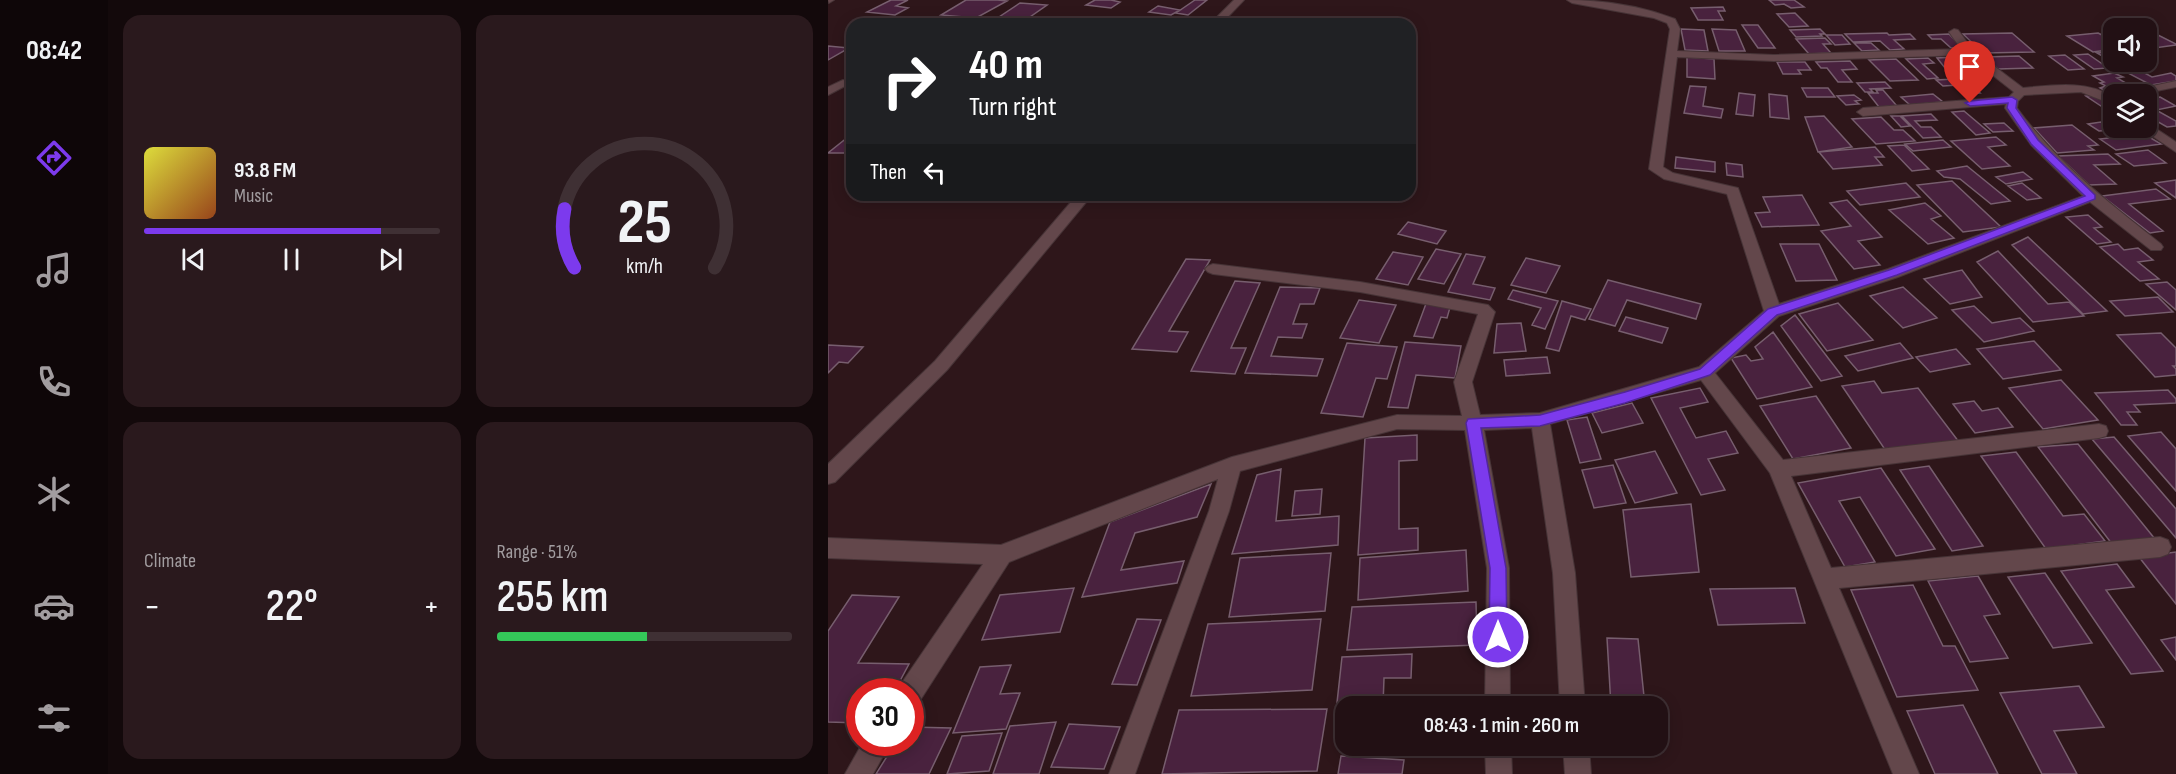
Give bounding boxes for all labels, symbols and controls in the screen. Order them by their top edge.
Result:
map controls [2103,18,2157,138]
button: sound [2103,18,2157,72]
text: 08:42 [26,35,82,67]
text: 40 m [969,40,1043,91]
pin [1944,41,1995,103]
icon: right [870,42,948,120]
icon: arrive [1953,50,1986,83]
button: layers [2103,84,2157,138]
text: Turn right [969,91,1056,123]
icon: directions [33,137,75,179]
icon: left [918,156,951,189]
text: 93.8 FM [234,157,296,184]
text: Then [870,159,906,186]
text: Music [234,184,273,208]
text: 25 [617,186,672,261]
icon: previous [177,243,210,276]
icon: pause [275,243,308,276]
icon: next [374,243,407,276]
icon: music [33,249,75,291]
text: km/h [626,255,663,280]
icon: phone [33,361,75,403]
icon: climate [33,473,75,515]
text: Range · 51% [497,540,578,564]
text: Climate [144,549,196,573]
text: 255 km [497,570,609,625]
text: 22° [266,579,318,634]
icon: car [33,585,75,627]
text: − [144,587,160,627]
text: + [423,587,439,627]
position arrow [1466,605,1530,669]
speed limit sign: 30 [846,678,924,756]
icon: filters [33,697,75,739]
text: 08:43 · 1 min · 260 m [1424,712,1579,739]

